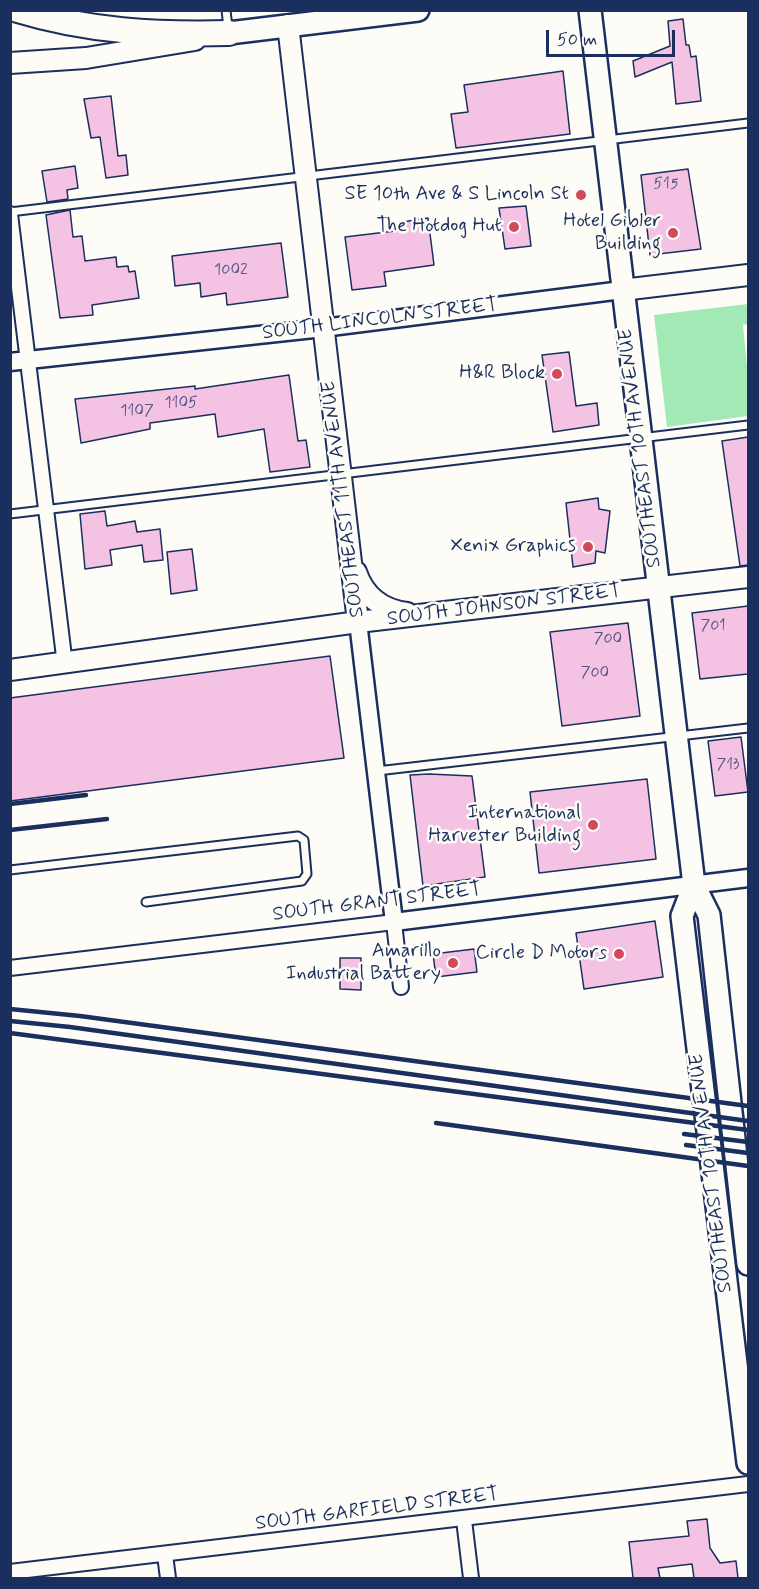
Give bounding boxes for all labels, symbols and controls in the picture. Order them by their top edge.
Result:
scale bar [549,18,678,56]
text: 50 m [557,28,597,52]
house number: 515 [653,175,679,195]
place label: SE 10th Ave & S Lincoln St [345,183,569,207]
marker: SE 10th Ave & S Lincoln St [574,188,588,202]
place label: Hotel Gibler Building [563,210,661,257]
place label: The Hotdog Hut [377,215,502,239]
marker: The Hotdog Hut [507,220,521,234]
marker: Hotel Gibler Building [666,226,680,240]
house number: 1002 [214,261,248,281]
street label: SOUTH LINCOLN STREET [261,294,499,346]
street label: SOUTHEAST 10TH AVENUE [614,327,668,569]
place label: H&R Block [459,362,545,386]
marker: H&R Block [550,367,564,381]
street label: SOUTHEAST 11TH AVENUE [318,379,370,619]
house number: 1105 [164,394,198,414]
house number: 1107 [120,402,154,422]
place label: Xenix Graphics [450,535,576,559]
marker: Xenix Graphics [581,540,595,554]
street label: SOUTH JOHNSON STREET [386,580,622,632]
house number: 701 [700,617,726,637]
house number: 700 [594,630,622,650]
house number: 700 [581,664,609,684]
house number: 713 [716,756,740,776]
place label: International Harvester Building [428,802,581,849]
marker: International Harvester Building [586,818,600,832]
street label: SOUTH GRANT STREET [271,878,483,928]
place label: Amarillo Industrial Battery [286,940,441,987]
place label: Circle D Motors [476,942,607,966]
marker: Circle D Motors [612,947,626,961]
marker: Amarillo Industrial Battery [446,956,460,970]
street label: SOUTHEAST 10TH AVENUE [685,1052,739,1294]
street label: SOUTH GARFIELD STREET [254,1483,500,1537]

